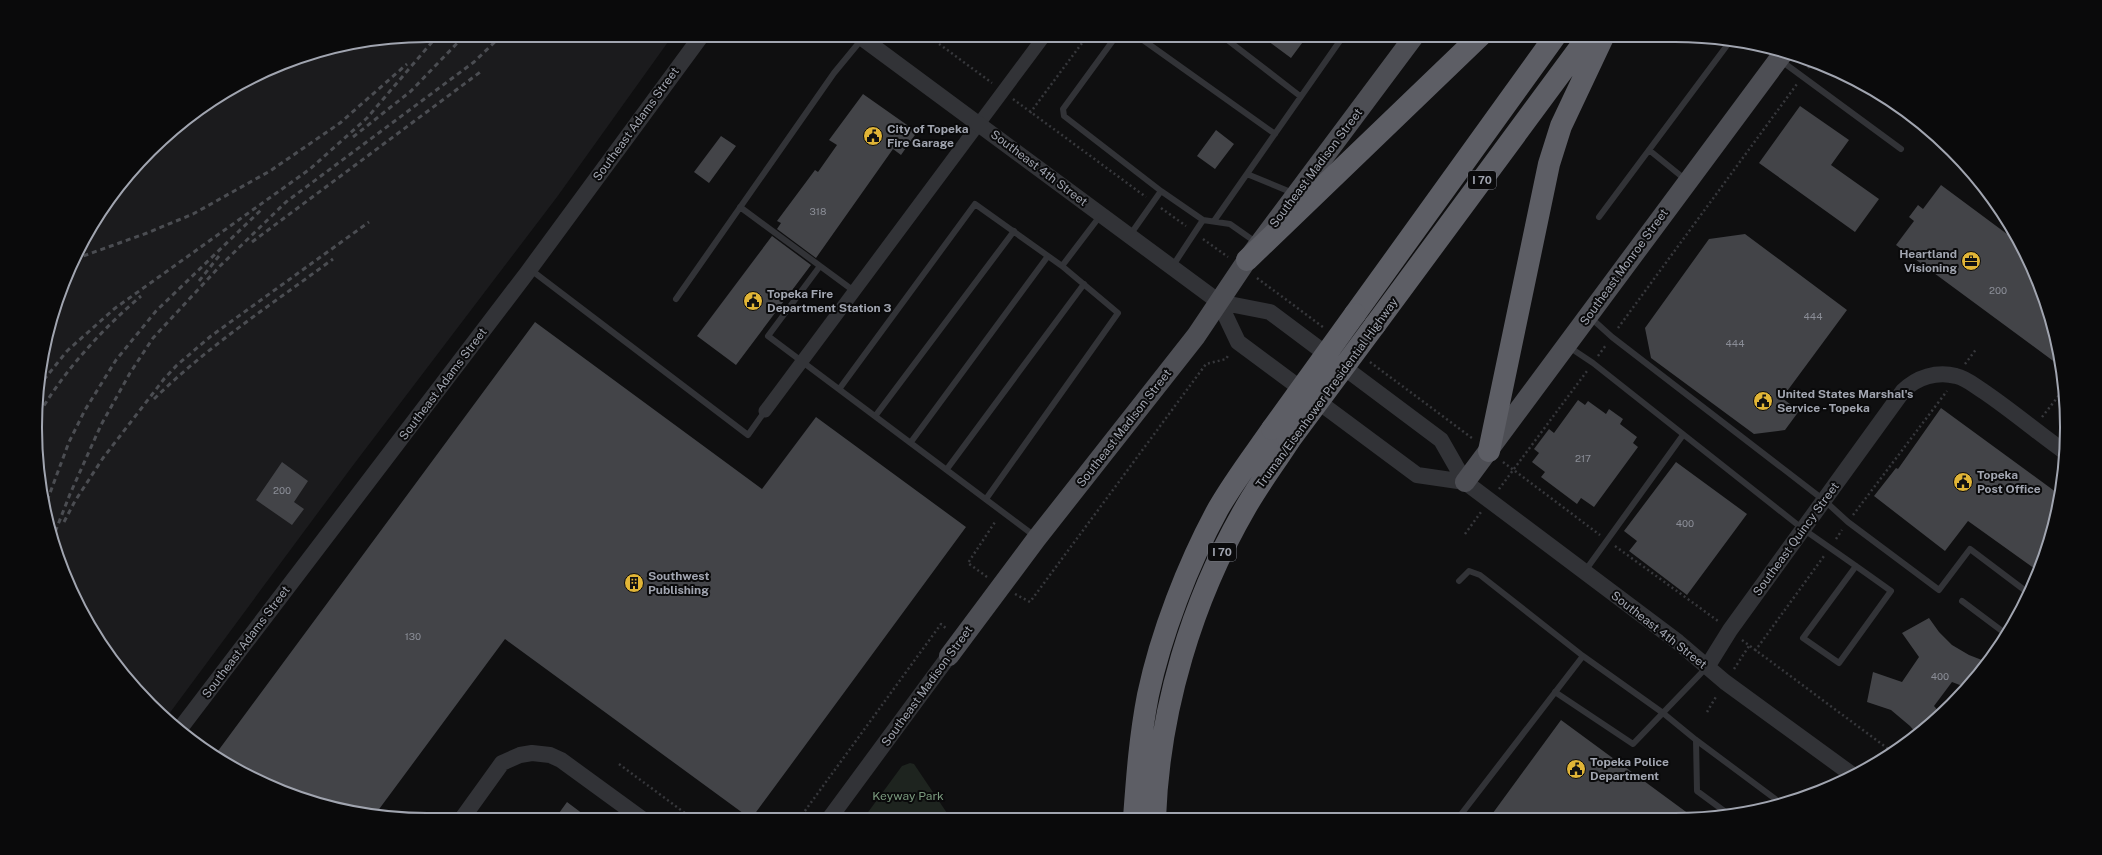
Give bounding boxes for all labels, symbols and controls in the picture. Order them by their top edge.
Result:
street label: Southeast Adams Street [590,64,682,183]
street label: Southeast Madison Street [1267,105,1366,230]
place label: City of Topeka Fire Garage [887,122,969,150]
public building icon: City of Topeka Fire Garage [862,125,884,147]
street label: Southeast 4th Street [988,127,1090,209]
road number: I 70 [1468,171,1496,189]
house number: 318 [810,205,826,217]
street label: Southeast Monroe Street [1577,206,1671,328]
place label: Heartland Visioning [1899,247,1957,275]
office icon: Heartland Visioning [1960,250,1982,272]
house number: 200 [1989,284,2007,296]
place label: Topeka Fire Department Station 3 [767,287,891,315]
public building icon: Topeka Fire Department Station 3 [742,290,764,312]
street label: Truman/Eisenhower Presidential Highway [1253,295,1401,491]
house number: 444 [1804,310,1822,322]
street label: Southeast Adams Street [396,325,490,443]
house number: 444 [1726,337,1744,349]
street label: Southeast Madison Street [1074,366,1174,490]
place label: United States Marshal's Service - Topeka [1777,387,1913,415]
public building icon: United States Marshal's Service - Topeka [1752,390,1774,412]
house number: 217 [1575,452,1591,464]
place label: Topeka Post Office [1977,468,2041,496]
public building icon: Topeka Post Office [1952,471,1974,493]
street label: Southeast Quincy Street [1750,479,1842,599]
house number: 200 [273,484,291,496]
house number: 400 [1676,517,1694,529]
road number: I 70 [1208,543,1236,561]
place label: Southwest Publishing [648,569,710,597]
building icon: Southwest Publishing [623,572,645,594]
street label: Southeast Adams Street [199,583,293,701]
street label: Southeast 4th Street [1608,588,1710,672]
street label: Southeast Madison Street [879,623,976,749]
house number: 130 [405,630,421,642]
house number: 400 [1931,670,1949,682]
place label: Topeka Police Department [1590,755,1669,783]
public building icon: Topeka Police Department [1565,758,1587,780]
park label: Keyway Park [872,789,944,803]

